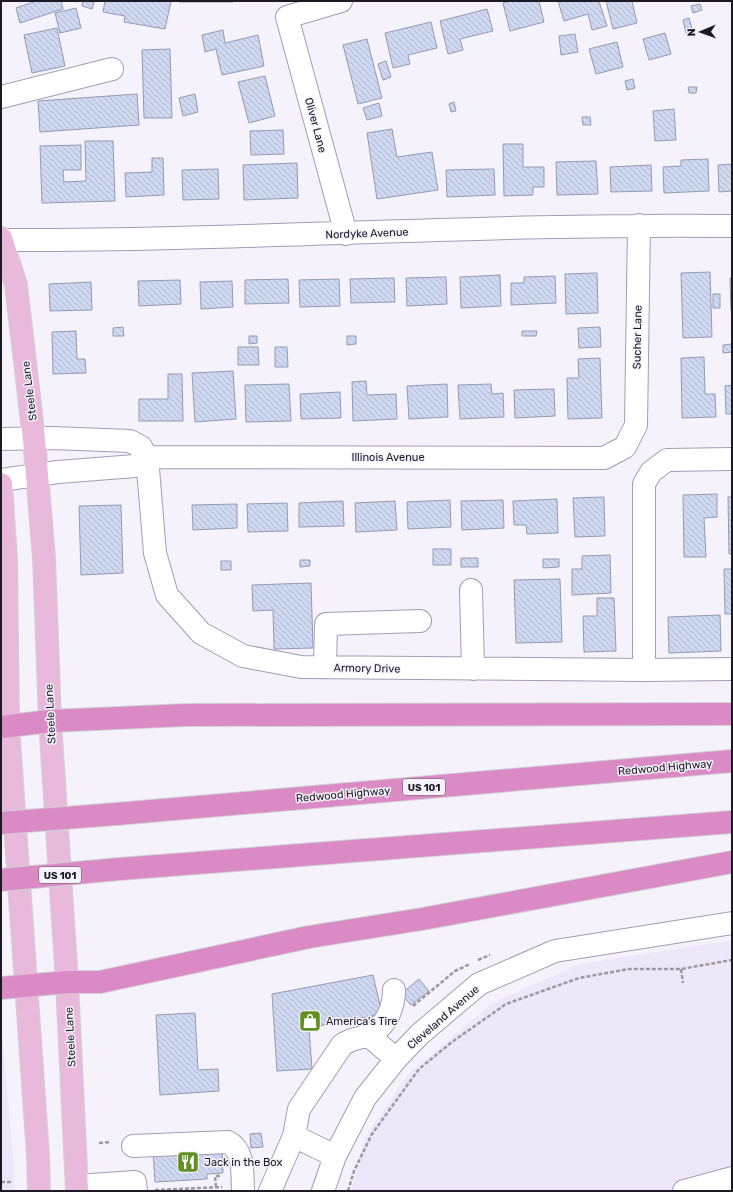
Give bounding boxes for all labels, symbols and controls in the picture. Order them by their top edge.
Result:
north arrow [681,12,721,52]
text: N [685,28,698,37]
street label: Oliver Lane [302,96,329,154]
street label: Nordyke Avenue [325,226,409,241]
street label: Sucher Lane [630,305,645,369]
street label: Steele Lane [19,360,40,422]
street label: Illinois Avenue [351,451,425,464]
street label: Armory Drive [333,661,400,676]
street label: Steele Lane [42,684,59,744]
street label: Redwood Highway [617,757,713,778]
road number: US 101 [403,779,445,795]
street label: Redwood Highway [295,784,391,805]
road number: US 101 [39,867,81,883]
street label: Cleveland Avenue [405,983,482,1052]
street label: Steele Lane [62,1007,79,1067]
shop icon: America's Tire [297,1008,323,1034]
place label: America's Tire [326,1015,397,1028]
restaurant icon: Jack in the Box [175,1149,201,1175]
place label: Jack in the Box [204,1156,282,1169]

